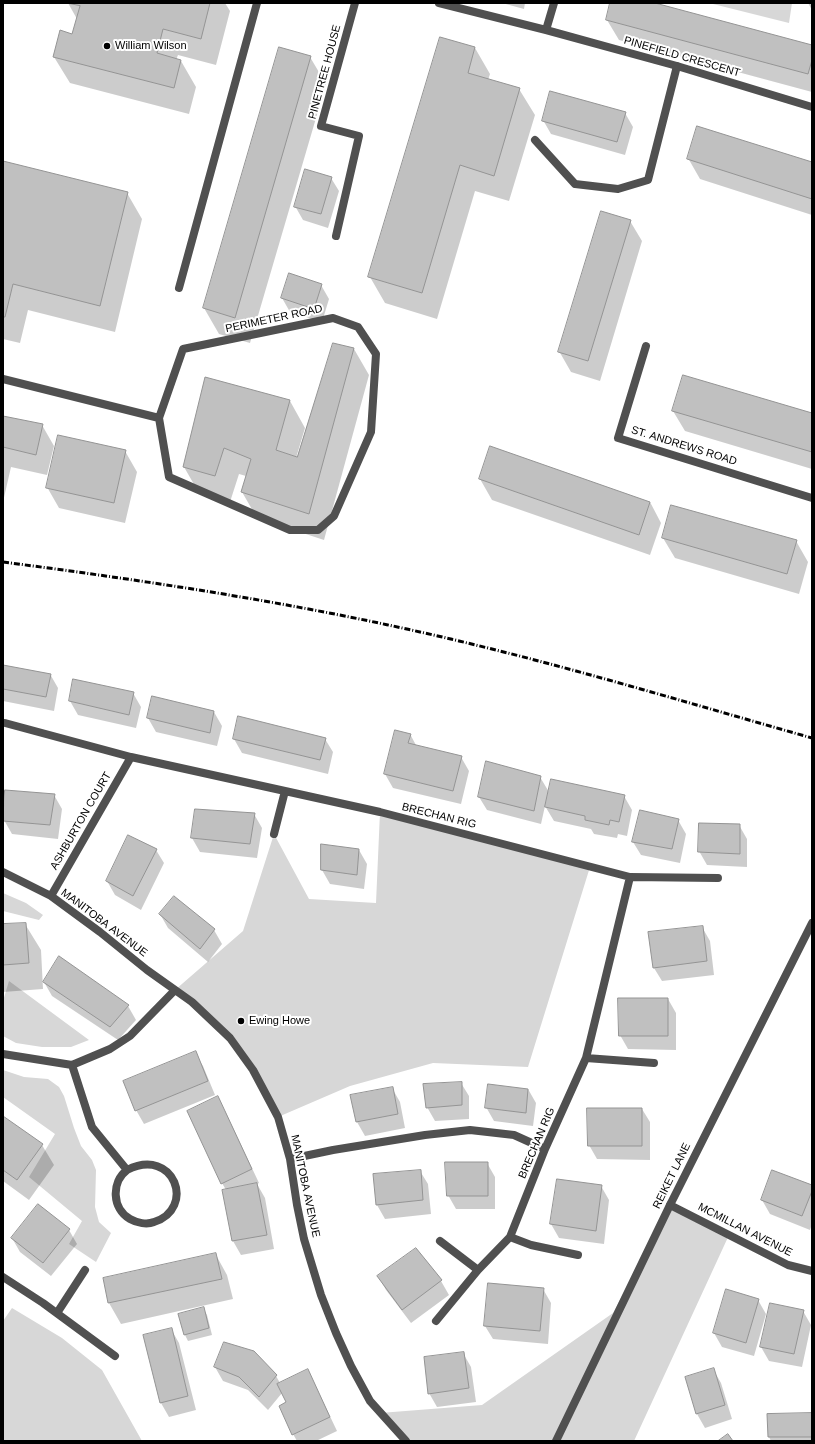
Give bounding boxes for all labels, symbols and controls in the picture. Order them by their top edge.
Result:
street label: PINETREE HOUSE [306,23,344,121]
street label: PINEFIELD CRESCENT [622,34,742,80]
place label: William Wilson [115,39,186,53]
marker: William Wilson [102,41,112,51]
street label: PERIMETER ROAD [224,302,324,336]
street label: ST. ANDREWS ROAD [629,424,739,468]
street label: ASHBURTON COURT [48,770,114,872]
street label: BRECHAN RIG [400,800,478,832]
street label: MANITOBA AVENUE [58,886,150,960]
place label: Ewing Howe [249,1014,310,1028]
marker: Ewing Howe [236,1016,246,1026]
street label: BRECHAN RIG [516,1105,558,1181]
street label: MANITOBA AVENUE [288,1133,322,1239]
street label: REIKET LANE [650,1141,694,1211]
street label: MCMILLAN AVENUE [696,1200,794,1260]

